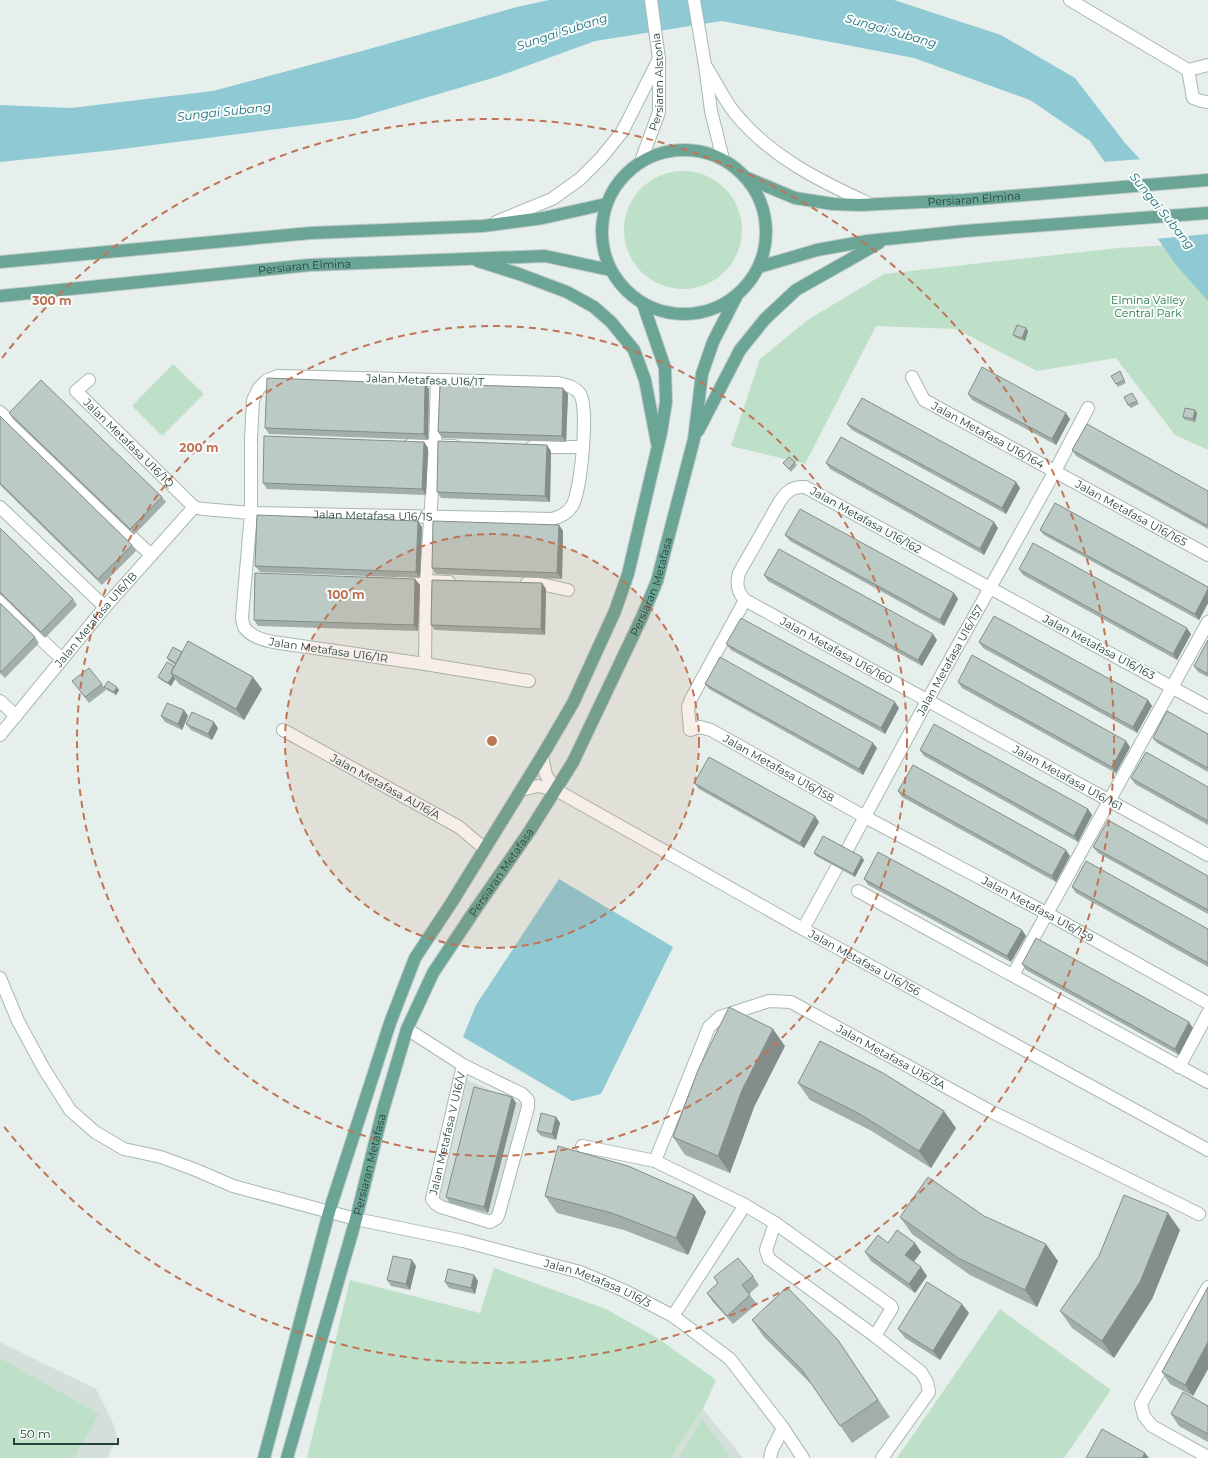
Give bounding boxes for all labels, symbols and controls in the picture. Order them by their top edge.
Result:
water label: Sungai Subang [515,10,609,53]
water label: Sungai Subang [844,10,939,51]
street label: Persiaran Alstonia [646,32,666,133]
water label: Sungai Subang [176,99,272,124]
water label: Sungai Subang [1127,169,1198,252]
street label: Persiaran Elmina [927,188,1021,209]
street label: Persiaran Elmina [257,256,351,277]
text: 300 m [31,293,72,308]
park label: Elmina Valley Central Park [1111,293,1185,320]
street label: Jalan Metafasa U16/1T [365,371,485,389]
street label: Jalan Metafasa U16/1Q [80,395,177,491]
street label: Jalan Metafasa U16/164 [929,398,1047,472]
text: 200 m [179,440,219,455]
street label: Jalan Metafasa U16/165 [1072,477,1189,549]
street label: Jalan Metafasa U16/162 [807,483,924,556]
street label: Jalan Metafasa U16/1S [313,507,433,524]
street label: Persiaran Metafasa [627,536,675,638]
street label: Jalan Metafasa U16/1B [51,569,140,671]
text: 100 m [328,587,364,602]
street label: Jalan Metafasa U16/157 [913,602,986,719]
street label: Jalan Metafasa U16/163 [1040,611,1157,682]
street label: Jalan Metafasa U16/160 [777,613,895,687]
street label: Jalan Metafasa U16/1R [267,634,389,666]
street label: Jalan Metafasa U16/158 [720,731,837,805]
centre of rings [485,734,499,748]
street label: Jalan Metafasa U16/161 [1010,742,1125,814]
street label: Jalan Metafasa AU16/A [327,750,443,822]
street label: Persiaran Metafasa [466,825,537,919]
street label: Jalan Metafasa U16/159 [979,873,1096,945]
street label: Jalan Metafasa U16/156 [805,926,923,999]
street label: Jalan Metafasa U16/3A [833,1021,948,1092]
street label: Jalan Metafasa V U16/V [426,1070,468,1197]
street label: Persiaran Metafasa [350,1112,389,1217]
street label: Jalan Metafasa U16/3 [542,1256,653,1310]
scale bar [14,1420,118,1446]
text: 50 m [20,1426,51,1441]

